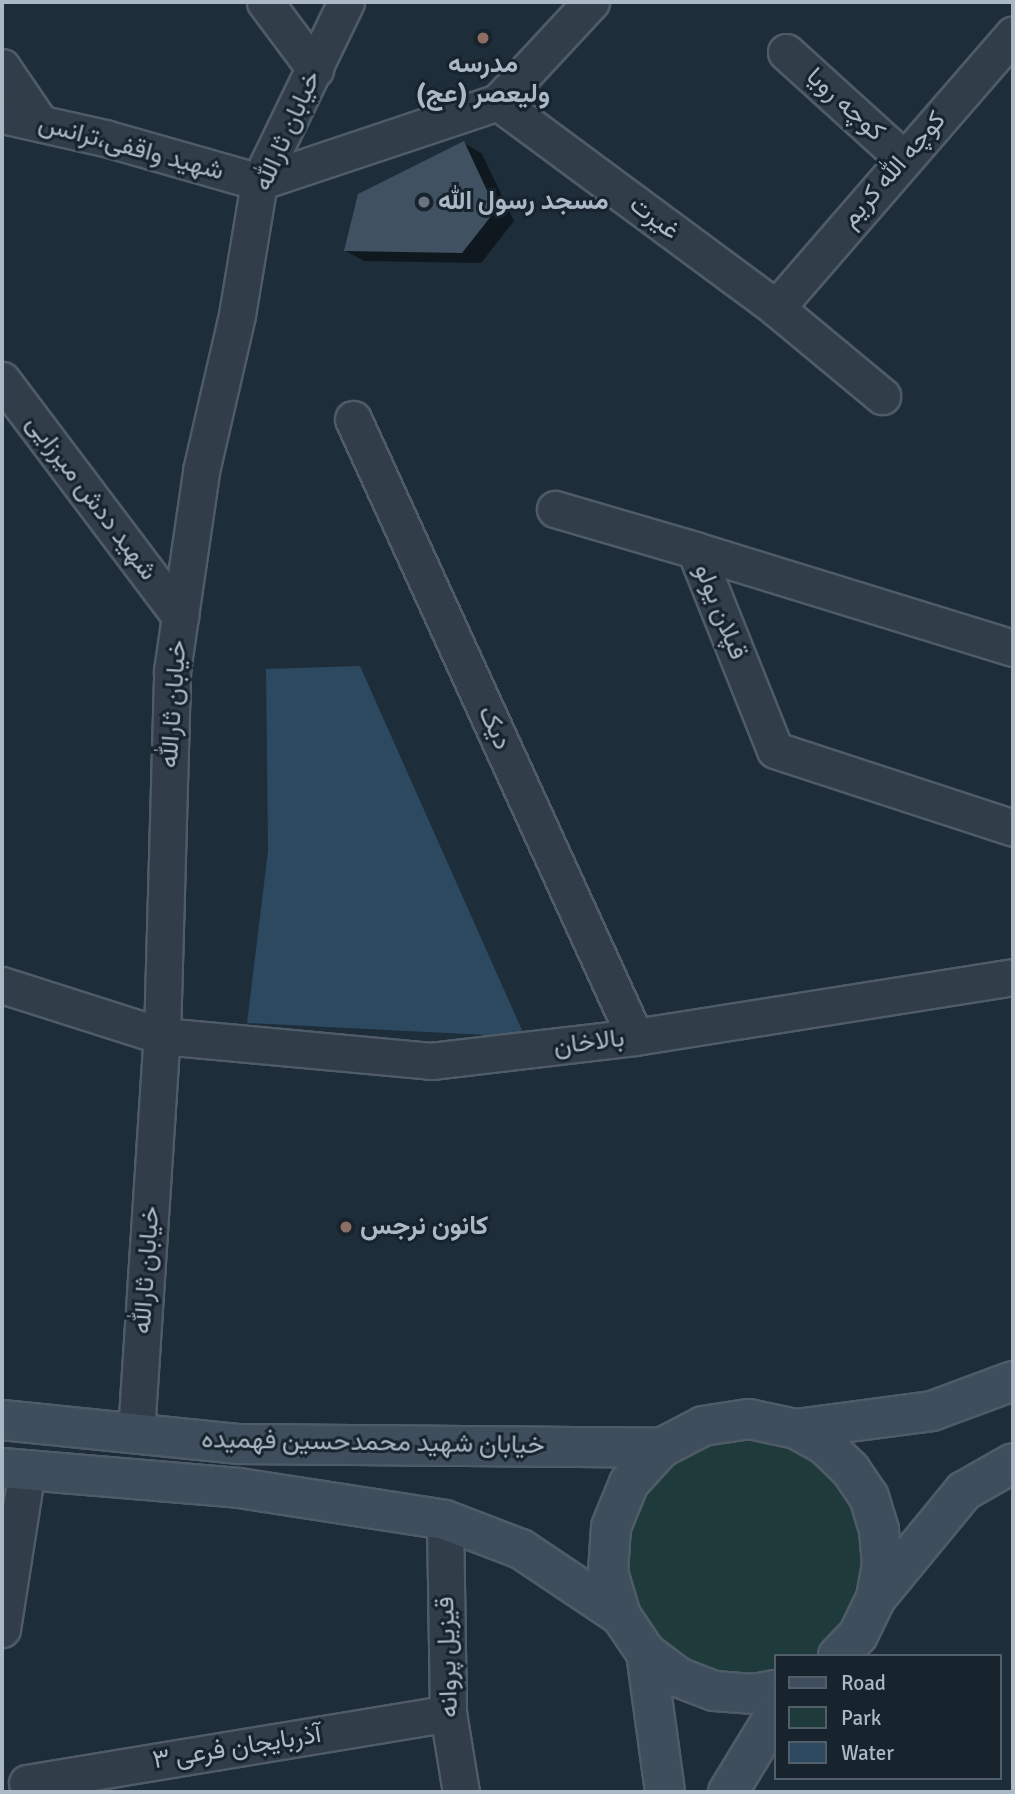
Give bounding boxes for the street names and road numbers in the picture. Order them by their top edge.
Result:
street label: کوچه رویا [799,62,891,148]
street label: خیابان ثارالله [248,66,328,196]
street label: کوچه الله کریم [835,105,953,235]
street label: شهید واقفی،ترانس [35,108,227,188]
street label: غیرت [623,189,685,247]
street label: شهید ددش میرزایی [19,409,163,587]
street label: قپلان یولو [687,560,753,664]
street label: خیابان ثارالله [154,639,194,769]
street label: دیک [470,701,518,755]
street label: بالاخان [552,1023,626,1063]
street label: خیابان ثارالله [127,1205,167,1335]
street label: خیابان شهید محمدحسین فهمیده [201,1424,545,1462]
street label: قیزیل پروانه [430,1596,466,1718]
street label: آذربایجان فرعی ۳ [150,1719,324,1777]

